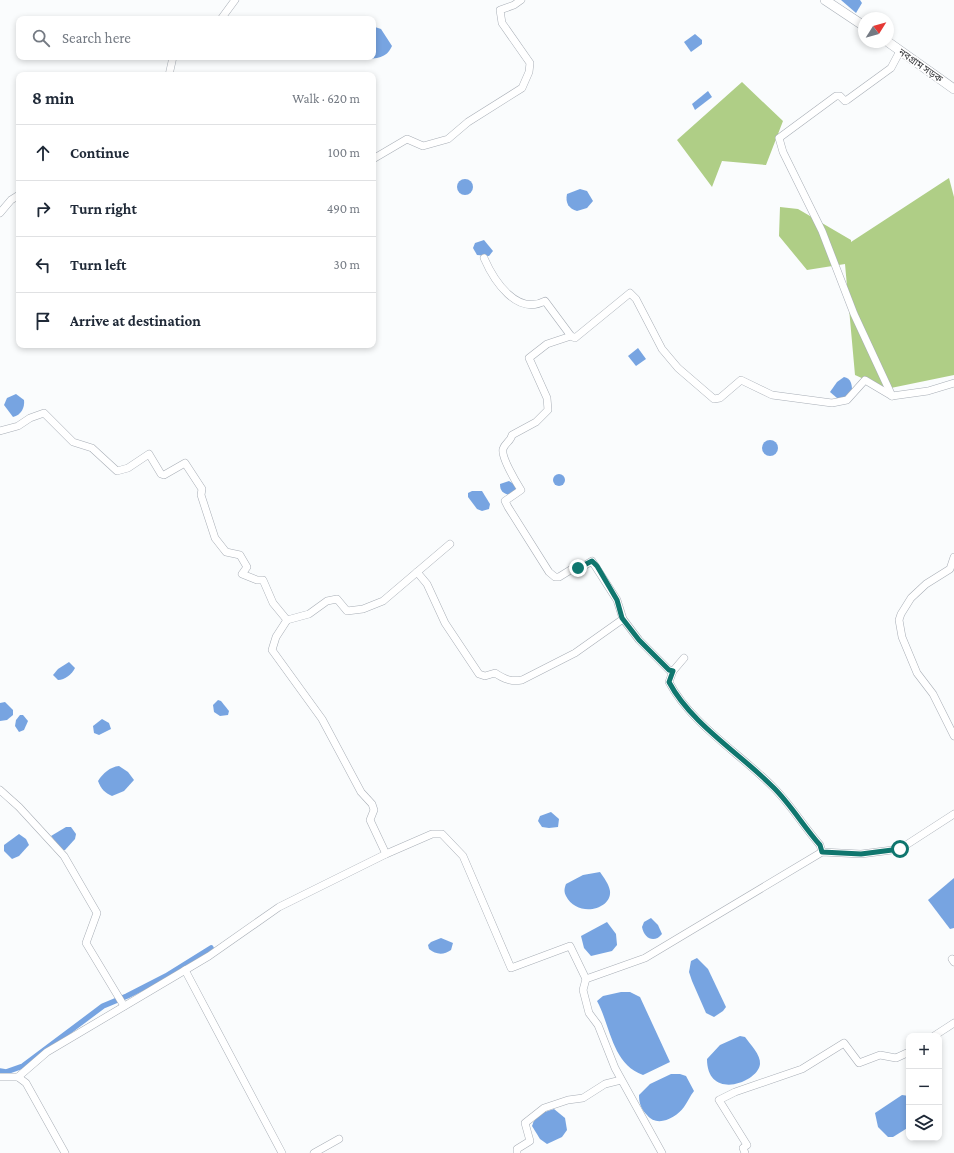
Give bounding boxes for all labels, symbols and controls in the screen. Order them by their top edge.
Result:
north arrow [858,12,894,48]
search box [16,16,376,60]
icon: search [30,27,52,49]
text: Search here [62,30,131,46]
street label: নবগ্রাম সড়ক [896,46,946,85]
text: 8 min [32,89,74,108]
text: Walk · 620 m [292,91,360,106]
icon: ahead [32,142,54,164]
text: Continue [70,145,129,161]
text: 100 m [328,145,360,160]
icon: right [32,198,54,220]
text: Turn right [70,201,137,217]
text: 490 m [327,201,360,216]
icon: left [32,254,54,276]
text: Turn left [70,257,126,273]
text: 30 m [334,257,360,272]
icon: arrive [32,310,54,332]
text: Arrive at destination [70,313,201,329]
route end [569,559,587,577]
route start [891,840,909,858]
map controls [906,1033,942,1141]
button: + [906,1033,942,1069]
button: − [906,1069,942,1105]
button: layers [906,1105,942,1141]

